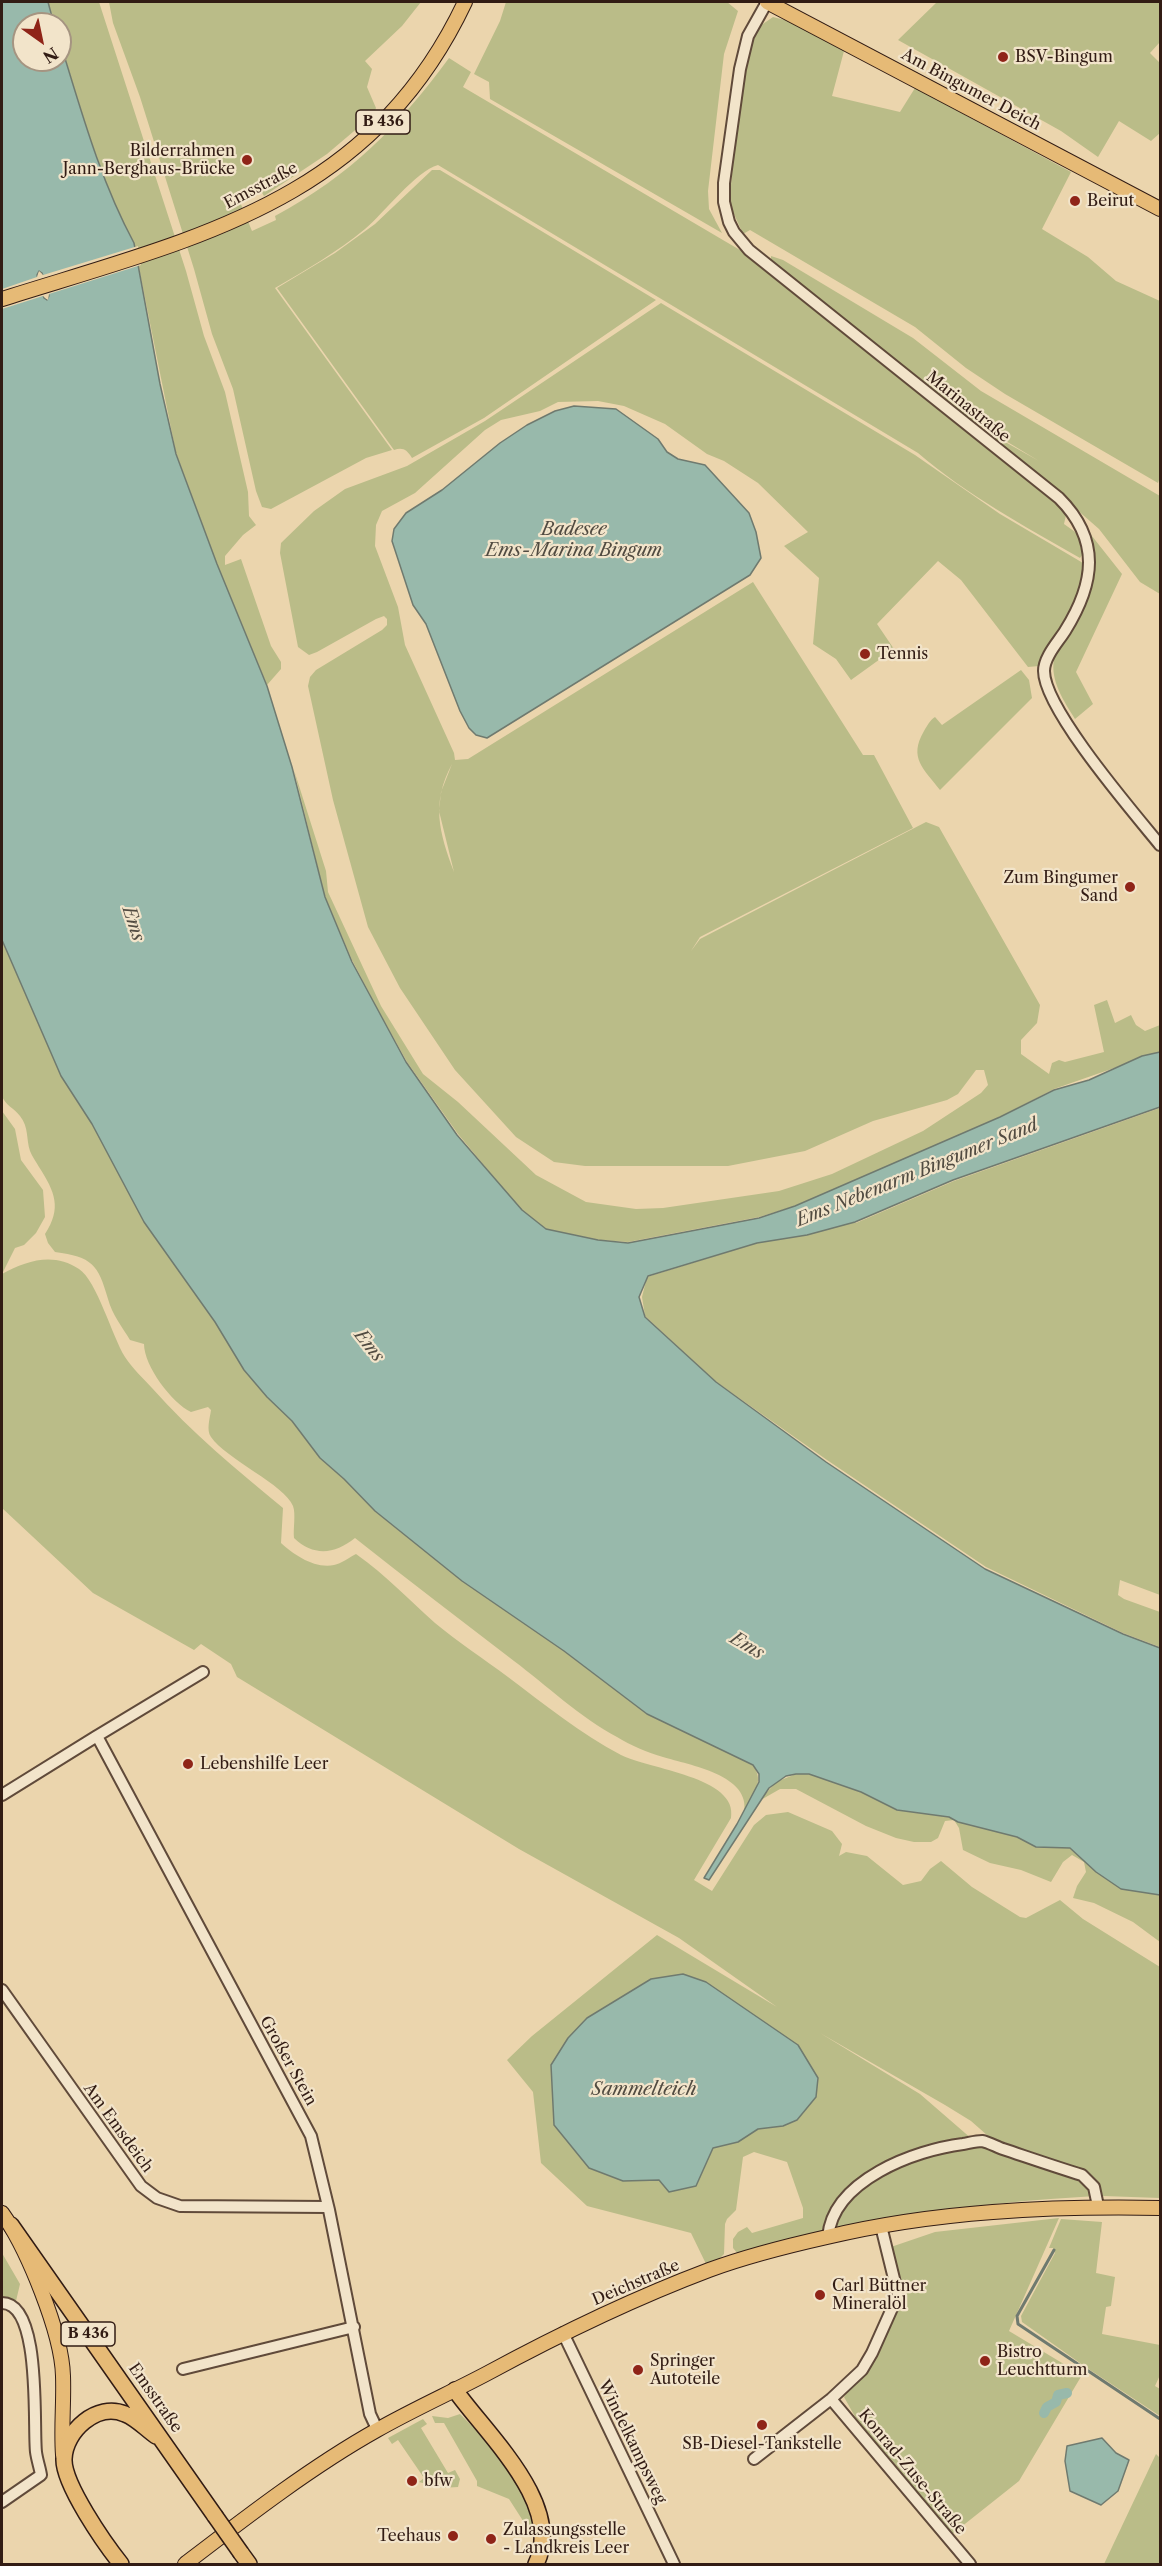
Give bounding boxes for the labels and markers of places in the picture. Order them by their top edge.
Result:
place label: BSV-Bingum [1015,47,1113,67]
marker: BSV-Bingum [996,50,1010,64]
place label: Bilderrahmen Jann-Berghaus-Brücke [63,141,235,179]
marker: Bilderrahmen Jann-Berghaus-Brücke [240,153,254,167]
place label: Beirut [1087,191,1134,211]
marker: Beirut [1068,194,1082,208]
place label: Tennis [877,644,928,664]
marker: Tennis [858,647,872,661]
place label: Zum Bingumer Sand [1003,868,1118,906]
marker: Zum Bingumer Sand [1123,880,1137,894]
place label: Lebenshilfe Leer [200,1754,329,1774]
marker: Lebenshilfe Leer [181,1757,195,1771]
place label: Carl Büttner Mineralöl [832,2276,926,2314]
marker: Carl Büttner Mineralöl [813,2288,827,2302]
place label: Bistro Leuchtturm [997,2342,1088,2380]
place label: Springer Autoteile [650,2351,720,2389]
marker: Bistro Leuchtturm [978,2354,992,2368]
marker: Springer Autoteile [631,2363,645,2377]
marker: SB-Diesel-Tankstelle [755,2418,769,2432]
place label: SB-Diesel-Tankstelle [682,2434,842,2454]
place label: bfw [424,2471,453,2491]
marker: bfw [405,2474,419,2488]
place label: Zulassungsstelle - Landkreis Leer [503,2520,629,2558]
place label: Teehaus [377,2526,441,2546]
marker: Teehaus [446,2529,460,2543]
marker: Zulassungsstelle - Landkreis Leer [484,2532,498,2546]

